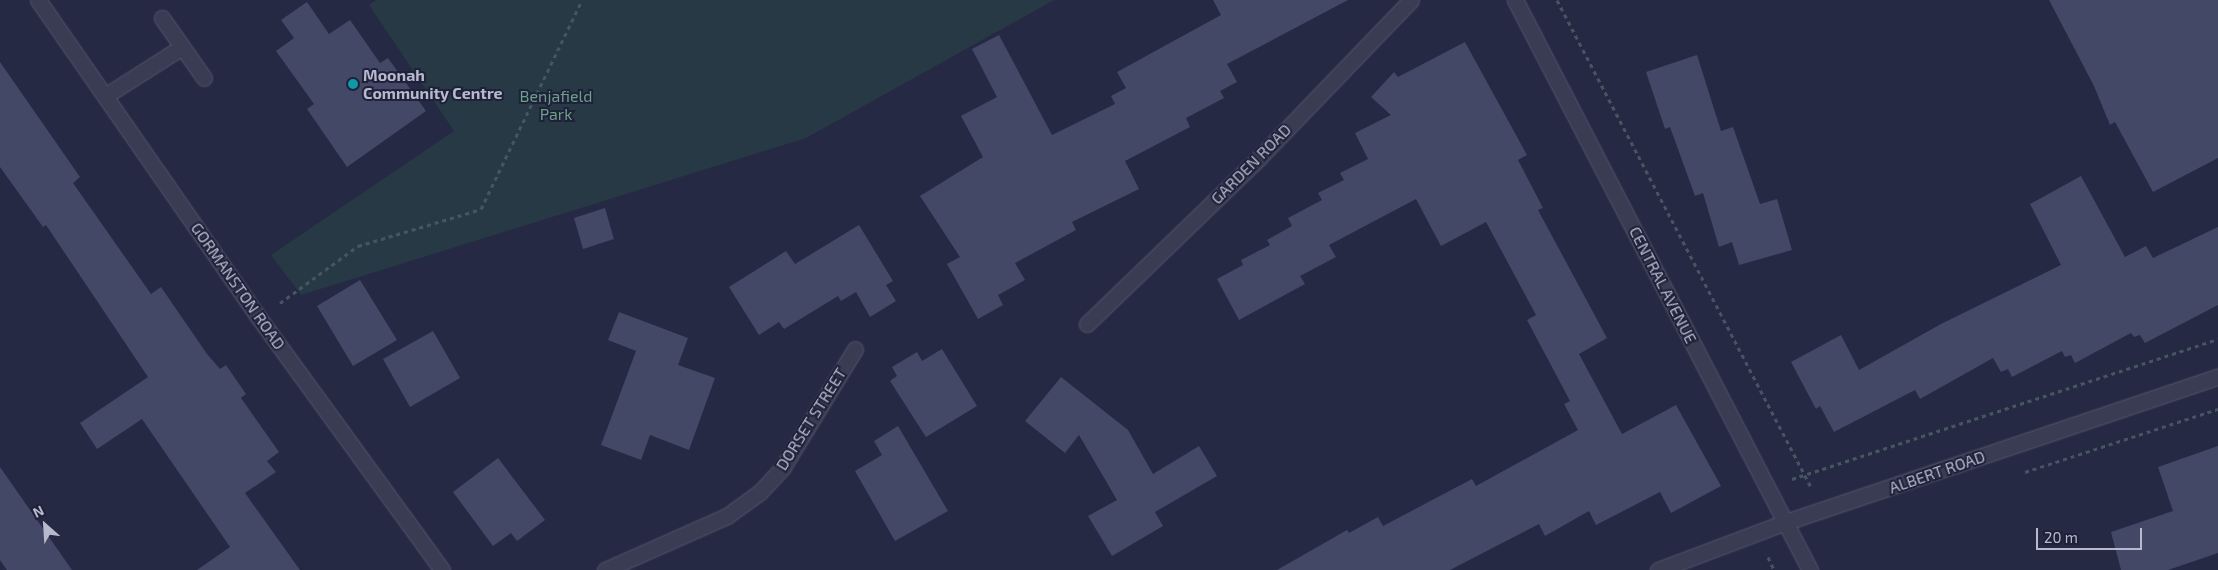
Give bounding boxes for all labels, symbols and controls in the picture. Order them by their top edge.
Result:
place label: Moonah Community Centre [363,65,503,103]
marker: Moonah Community Centre [347,78,359,90]
park label: Benjafield Park [520,86,592,124]
street label: GARDEN ROAD [1207,120,1295,208]
street label: GORMANSTON ROAD [187,219,289,353]
street label: CENTRAL AVENUE [1625,223,1701,347]
street label: DORSET STREET [772,364,850,474]
street label: ALBERT ROAD [1886,447,1988,497]
north arrow [20,500,70,550]
text: N [30,501,46,521]
scale bar [2038,518,2144,550]
text: 20 m [2044,528,2078,546]

